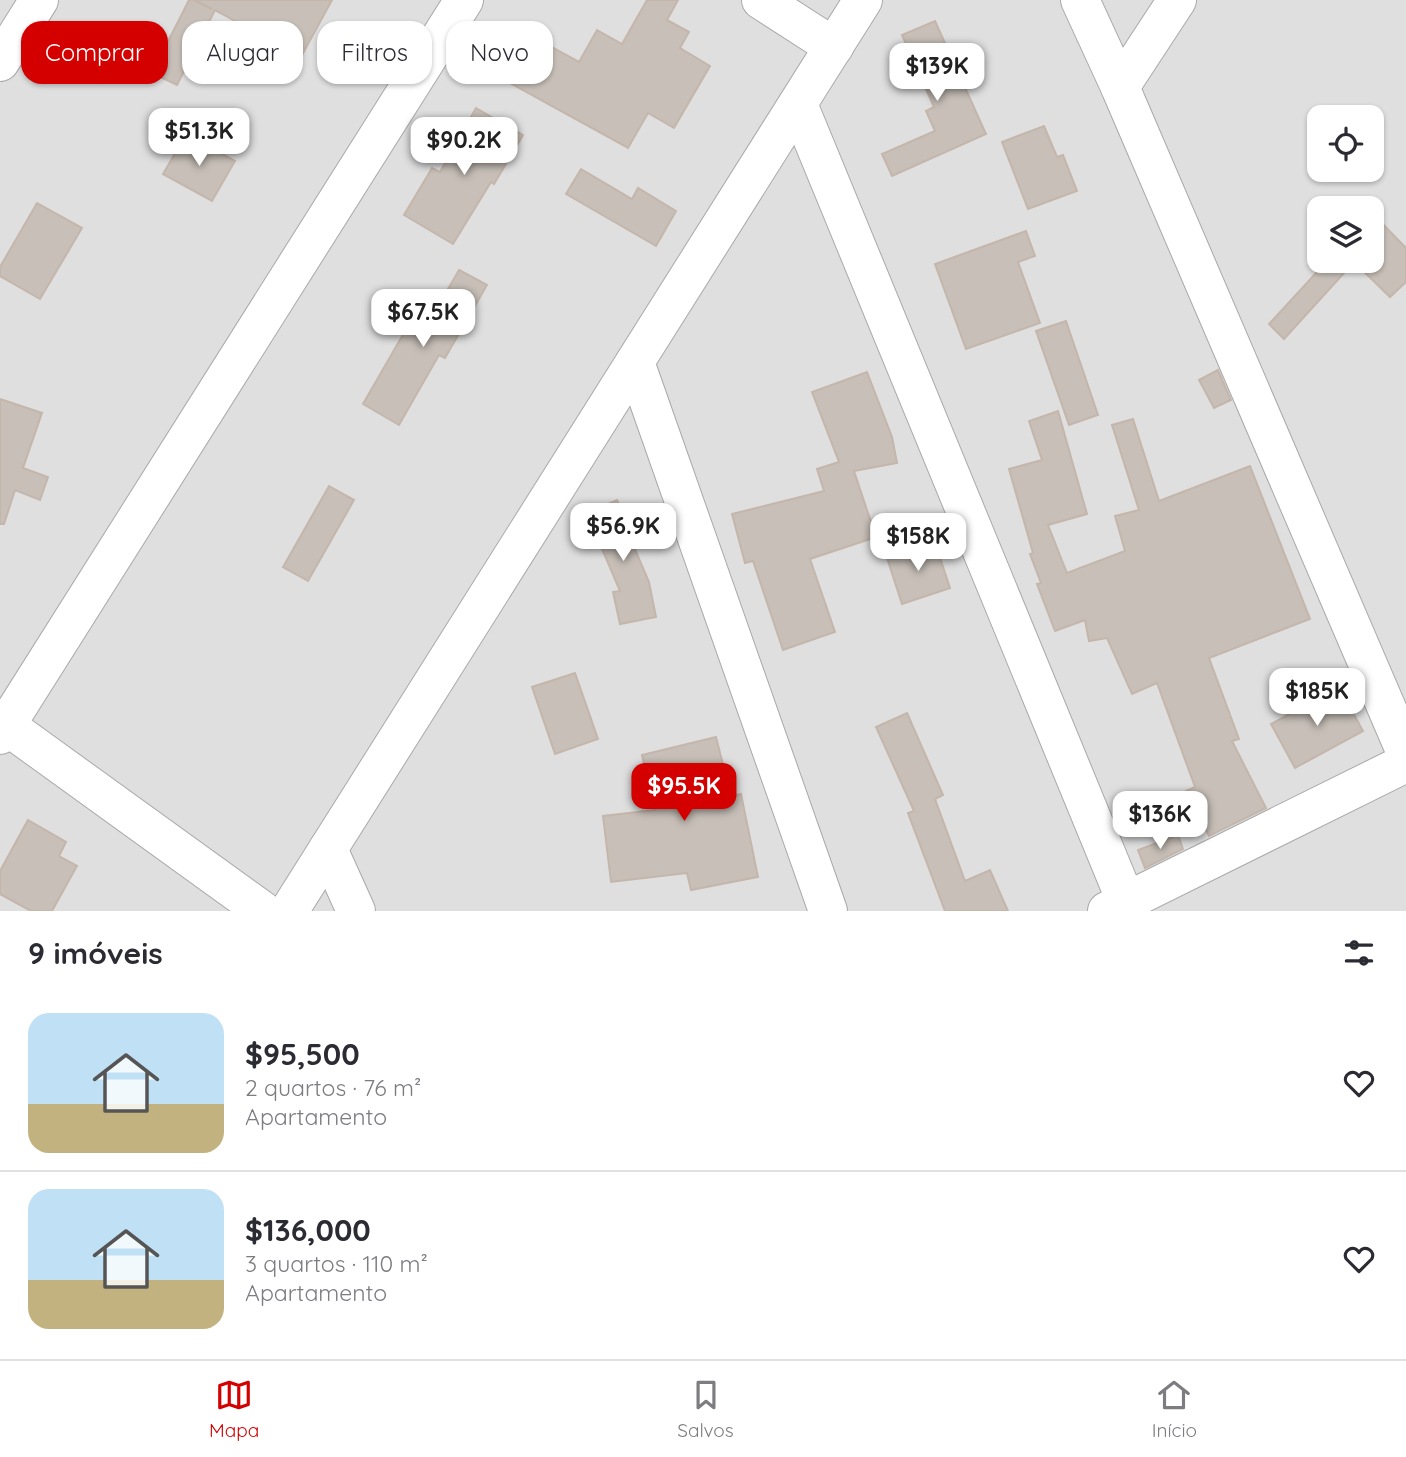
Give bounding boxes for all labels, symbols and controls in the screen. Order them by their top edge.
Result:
chip: Comprar [21,21,168,84]
chip: Alugar [182,21,303,84]
chip: Filtros [317,21,432,84]
chip: Novo [446,21,553,84]
pin: $139K [888,43,986,103]
text: $139K [905,51,969,80]
map controls [1307,105,1384,273]
button: locate [1307,105,1384,182]
pin: $51.3K [142,108,256,168]
text: $51.3K [164,116,234,145]
pin: $90.2K [407,118,521,177]
text: $90.2K [427,125,501,154]
button: layers [1307,196,1384,273]
pin: $67.5K [366,290,480,349]
text: $67.5K [387,297,459,326]
pin: $56.9K [566,504,680,563]
text: $56.9K [586,511,660,540]
pin: $158K [869,514,967,573]
text: $158K [886,521,950,550]
pin: $185K [1268,668,1366,728]
text: $185K [1285,676,1349,705]
pin: $95.5K [627,764,741,823]
text: $95.5K [647,771,721,800]
pin: $136K [1111,792,1209,851]
text: $136K [1129,799,1191,828]
text: 9 imóveis [28,934,163,972]
icon: filters [1340,934,1378,972]
text: $95,500 [245,1035,360,1073]
icon: home [84,1041,168,1125]
icon: heart [1340,1064,1378,1102]
text: 2 quartos · 76 m² [245,1073,421,1102]
text: Apartamento [245,1102,387,1131]
text: $136,000 [245,1211,371,1249]
icon: home [84,1217,168,1301]
icon: heart [1340,1240,1378,1278]
text: 3 quartos · 110 m² [245,1249,428,1278]
text: Apartamento [245,1278,387,1307]
tab: Mapa [209,1376,259,1442]
tab: Salvos [677,1376,734,1442]
tab: Início [1152,1376,1197,1442]

